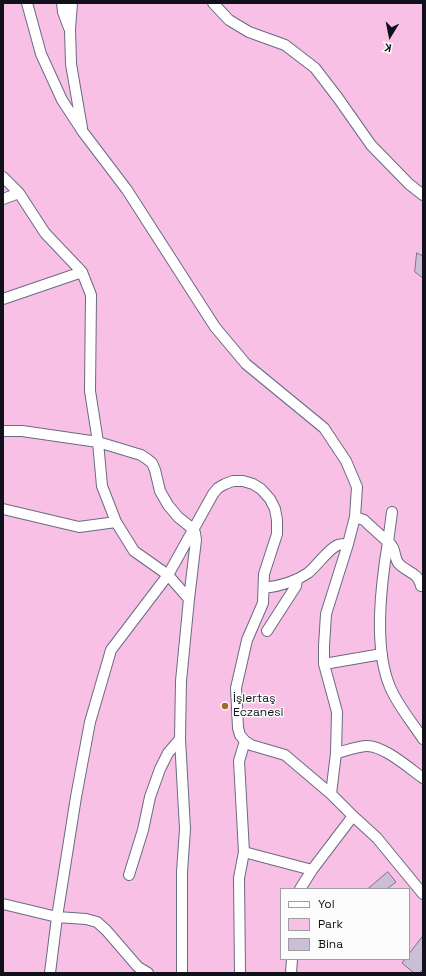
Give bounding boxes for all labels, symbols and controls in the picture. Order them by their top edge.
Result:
north arrow [370,16,410,56]
text: K [383,40,393,55]
place label: İşlertaş Eczanesi [233,692,284,720]
marker: İşlertaş Eczanesi [220,701,230,711]
legend [280,888,410,960]
text: Yol [318,896,335,912]
text: Park [318,916,343,932]
text: Bina [318,936,343,952]

